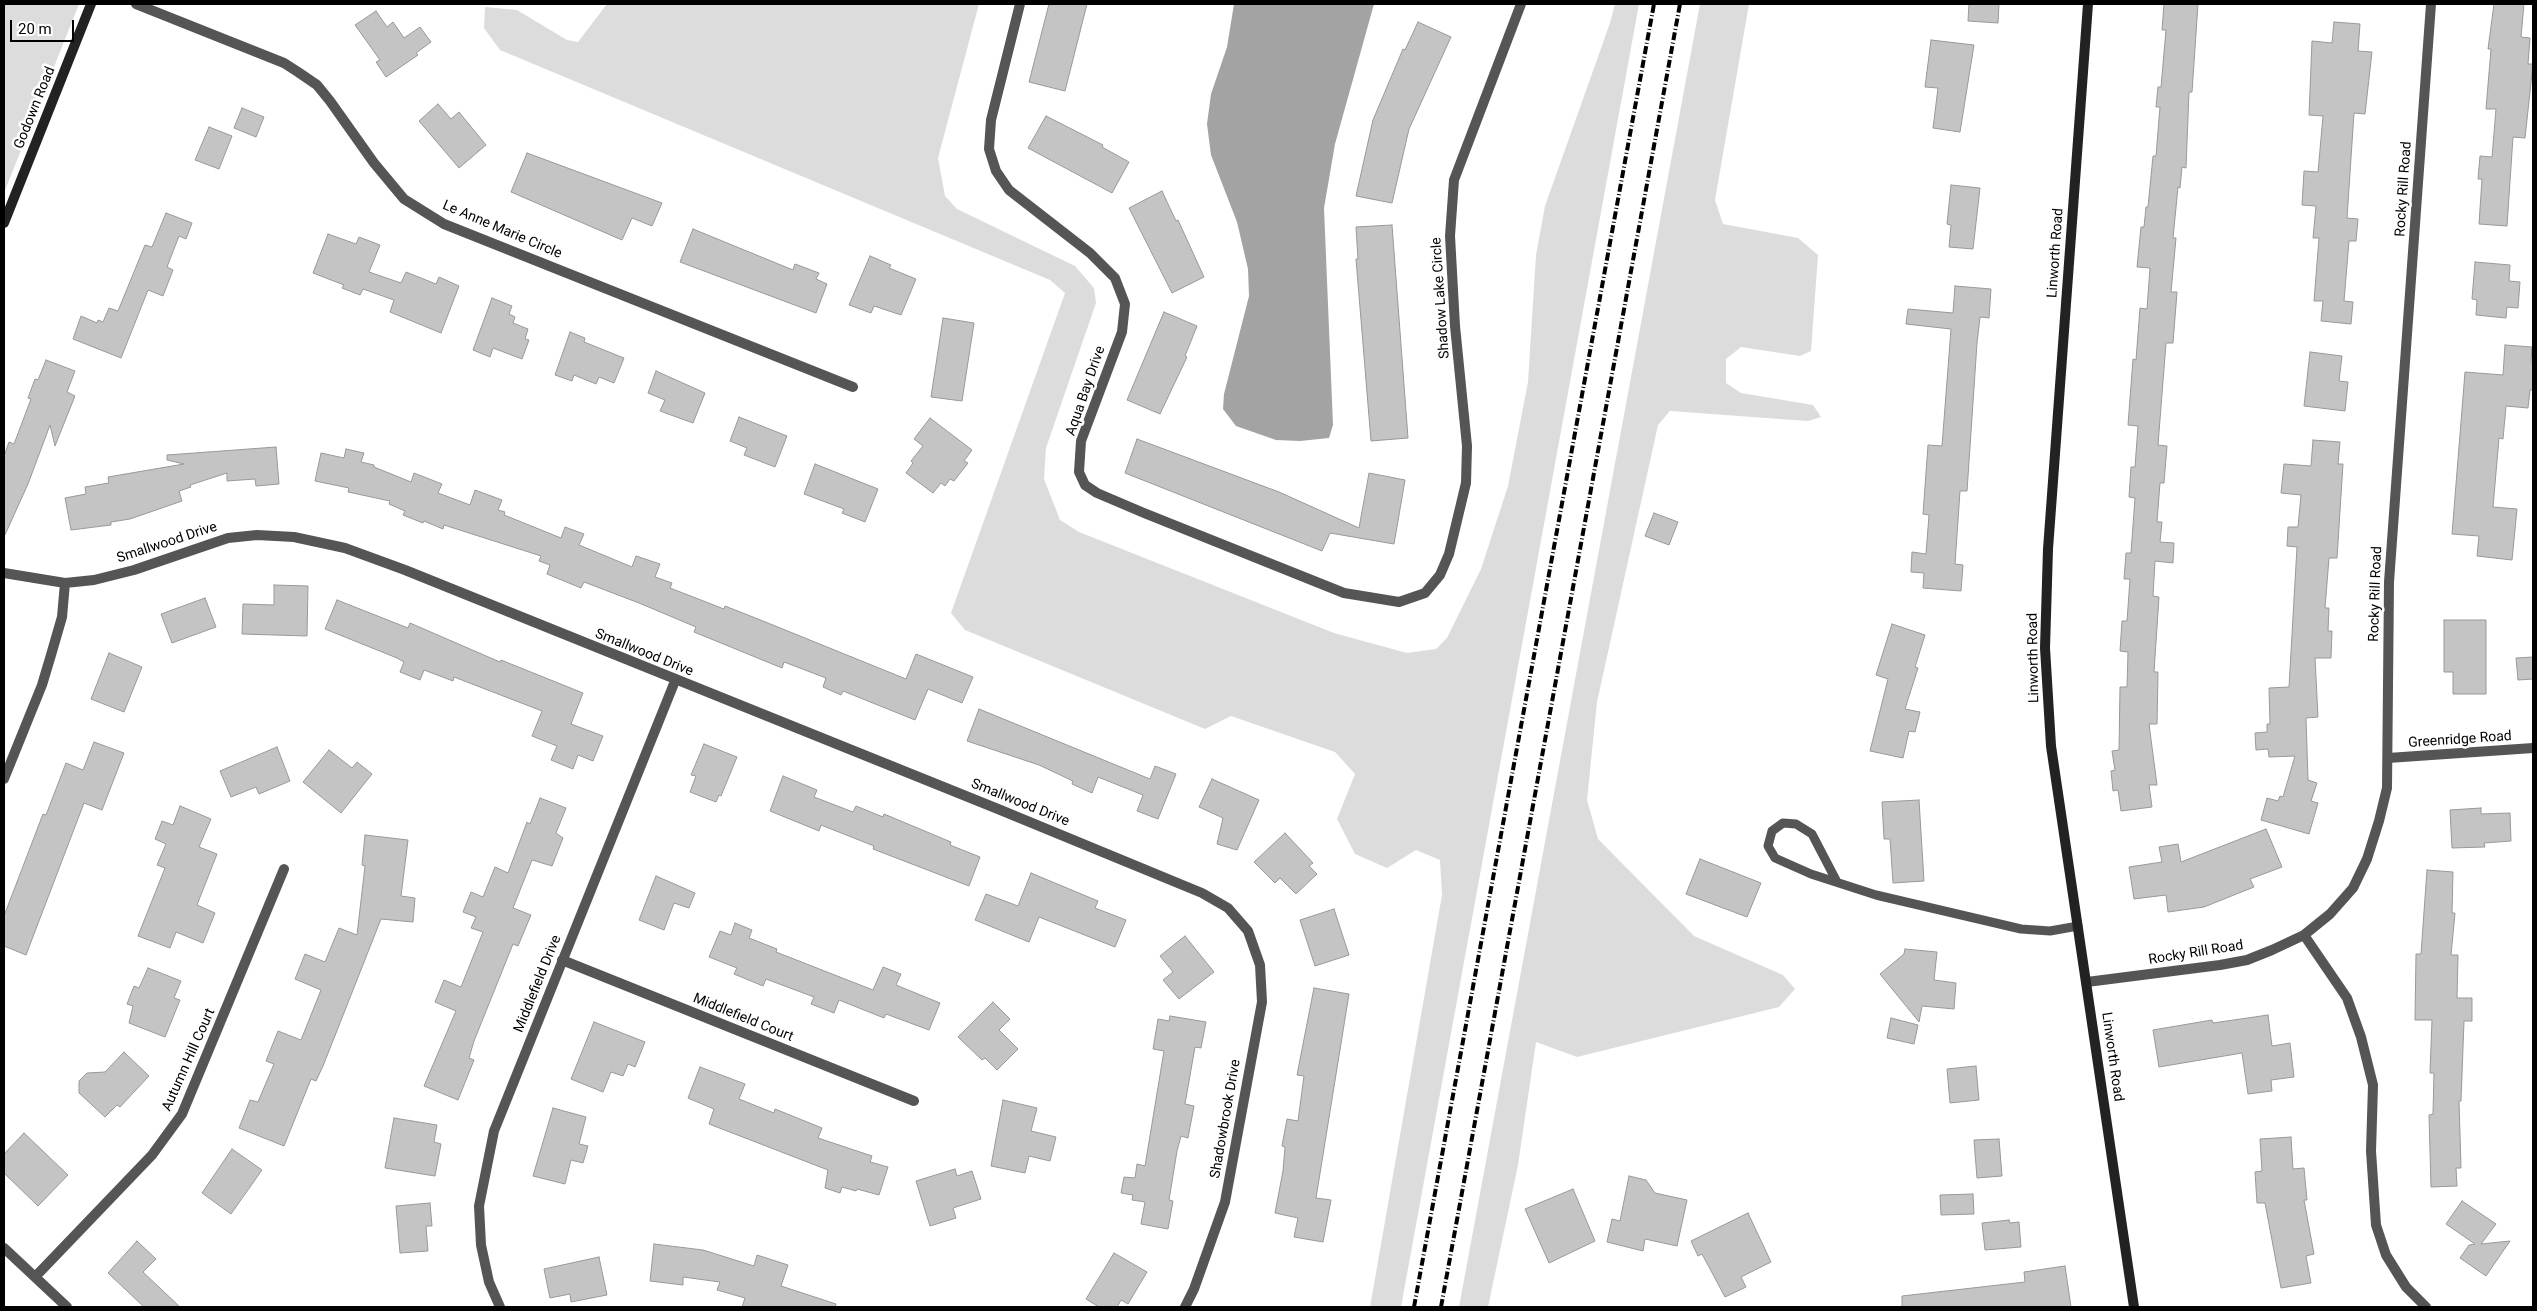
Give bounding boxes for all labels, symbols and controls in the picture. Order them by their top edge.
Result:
scale bar [12,10,76,42]
text: 20 m [18,20,52,38]
street label: Godown Road [11,64,59,152]
street label: Rocky Rill Road [2392,141,2416,237]
street label: Le Anne Marie Circle [440,197,564,263]
street label: Linworth Road [2044,207,2068,299]
street label: Shadow Lake Circle [1428,237,1454,359]
street label: Aqua Bay Drive [1063,344,1109,438]
street label: Smallwood Drive [115,519,219,567]
street label: Rocky Rill Road [2366,546,2386,642]
street label: Linworth Road [2025,613,2043,703]
street label: Smallwood Drive [592,626,696,680]
street label: Greenridge Road [2408,728,2512,752]
street label: Smallwood Drive [968,776,1072,830]
street label: Middlefield Drive [511,933,565,1035]
street label: Rocky Rill Road [2147,937,2245,969]
street label: Middlefield Court [690,990,796,1046]
street label: Autumn Hill Court [159,1006,219,1114]
street label: Linworth Road [2097,1011,2127,1103]
street label: Shadowbrook Drive [1207,1058,1245,1180]

